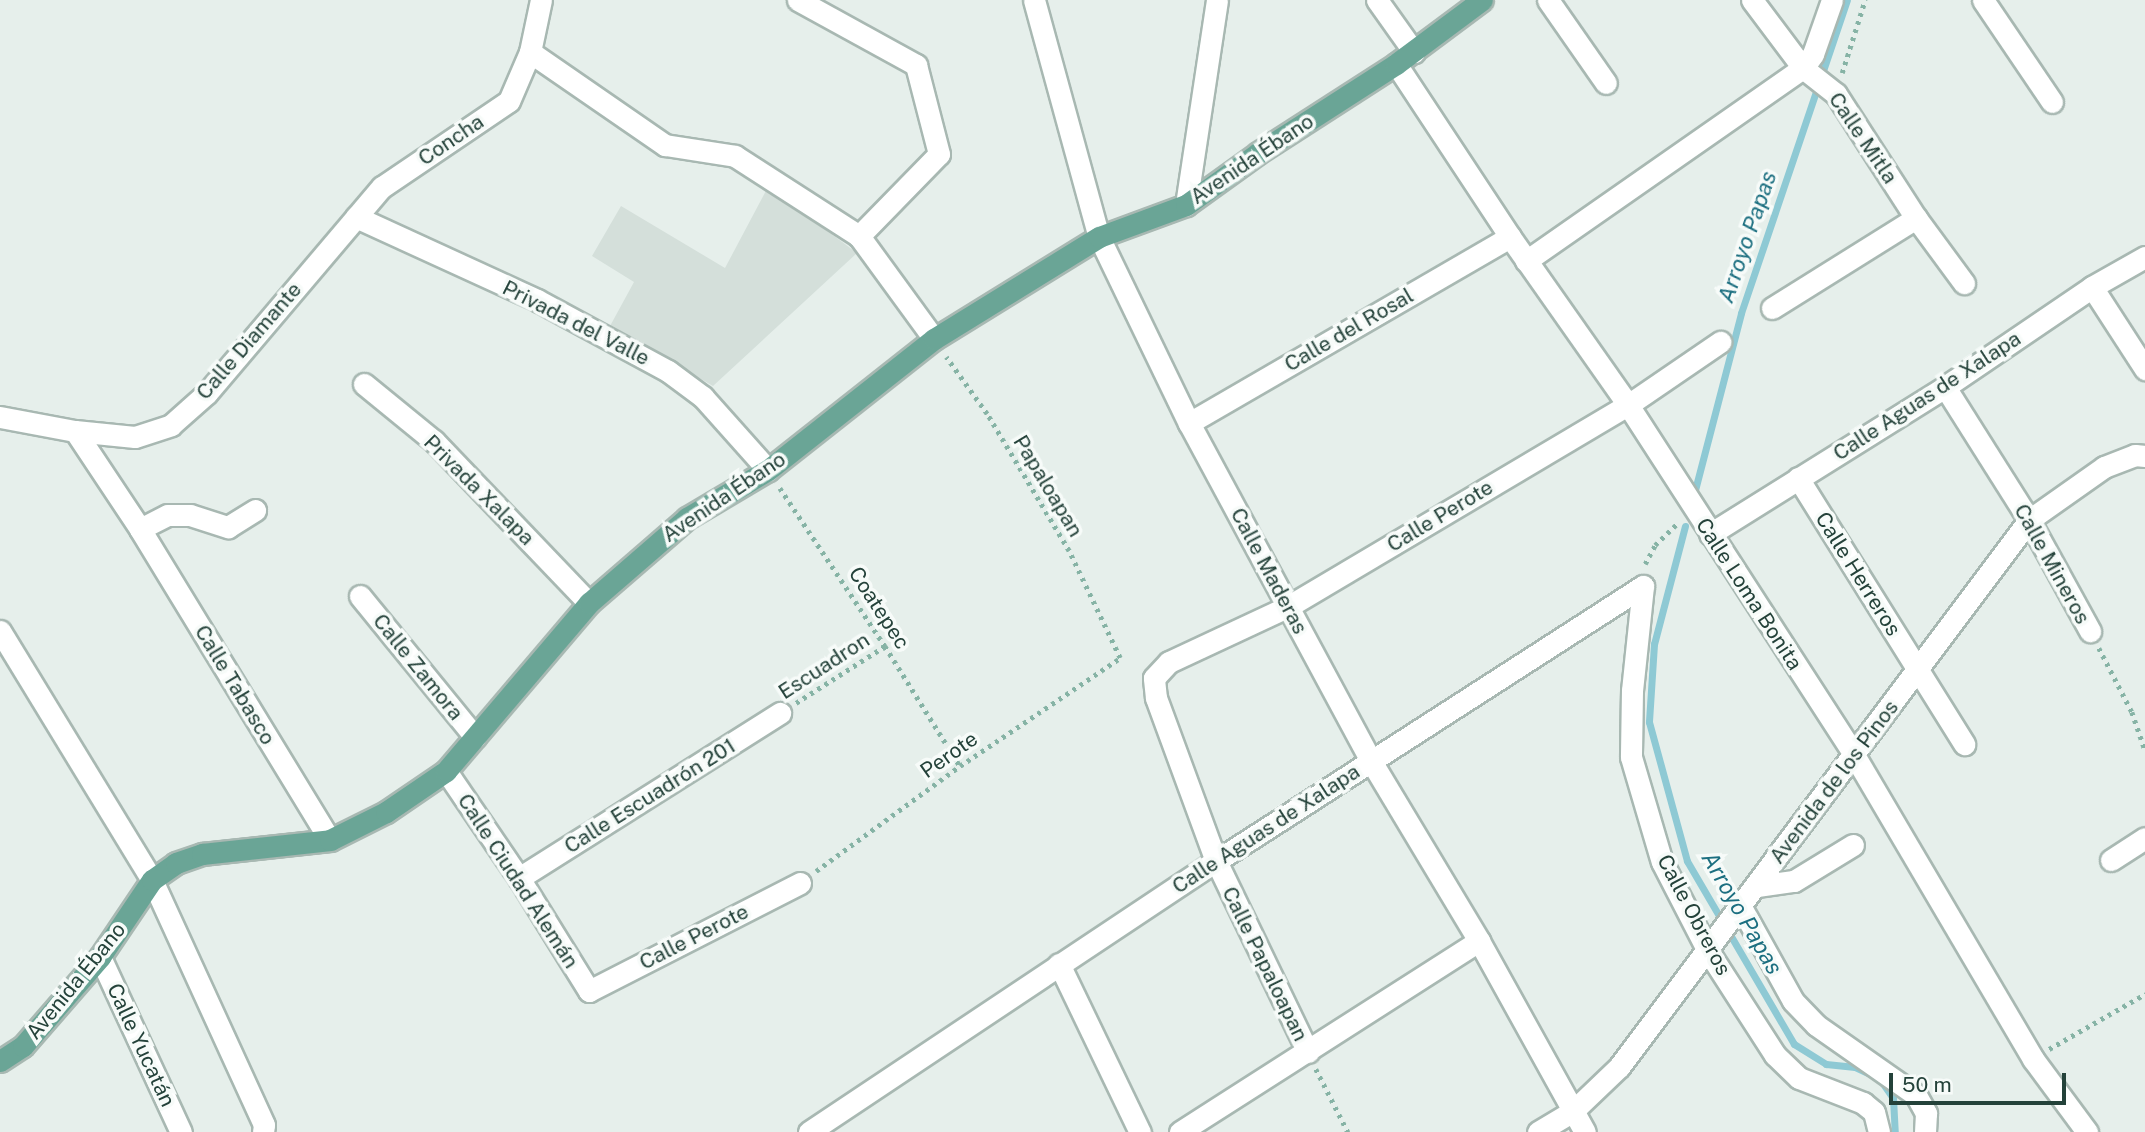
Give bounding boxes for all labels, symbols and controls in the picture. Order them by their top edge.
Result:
street label: Calle Mitla [1823,88,1903,188]
street label: Concha [414,109,488,171]
street label: Avenida Ébano [1186,109,1318,209]
water label: Arroyo Papas [1712,168,1782,306]
street label: Privada del Valle [498,275,654,371]
street label: Calle Diamante [191,277,307,405]
street label: Calle del Rosal [1280,283,1418,377]
street label: Calle Aguas de Xalapa [1828,326,2026,466]
street label: Privada Xalapa [419,430,539,550]
street label: Papaloapan [1008,431,1088,541]
street label: Avenida Ébano [658,447,790,547]
street label: Calle Perote [1382,475,1498,557]
street label: Calle Mineros [2009,500,2095,628]
street label: Calle Maderas [1225,504,1313,638]
street label: Calle Herreros [1810,507,1906,641]
street label: Calle Loma Bonita [1690,513,1808,675]
street label: Coatepec [843,562,915,654]
street label: Calle Zamora [367,609,469,725]
street label: Calle Tabasco [189,620,281,750]
street label: Escuadron [774,627,874,705]
street label: Avenida de los Pinos [1764,695,1904,869]
street label: Perote [915,726,983,784]
street label: Calle Escuadrón 201 [560,733,740,859]
street label: Calle Aguas de Xalapa [1167,759,1365,899]
street label: Calle Ciudad Alemán [452,789,584,973]
water label: Arroyo Papas [1696,847,1788,979]
street label: Calle Obreros [1652,850,1736,980]
street label: Calle Papaloapan [1217,883,1313,1045]
street label: Calle Perote [635,899,753,975]
street label: Avenida Ébano [21,917,131,1045]
street label: Calle Yucatán [101,979,181,1111]
scale bar [1893,1058,2070,1102]
text: 50 m [1902,1072,1952,1097]

